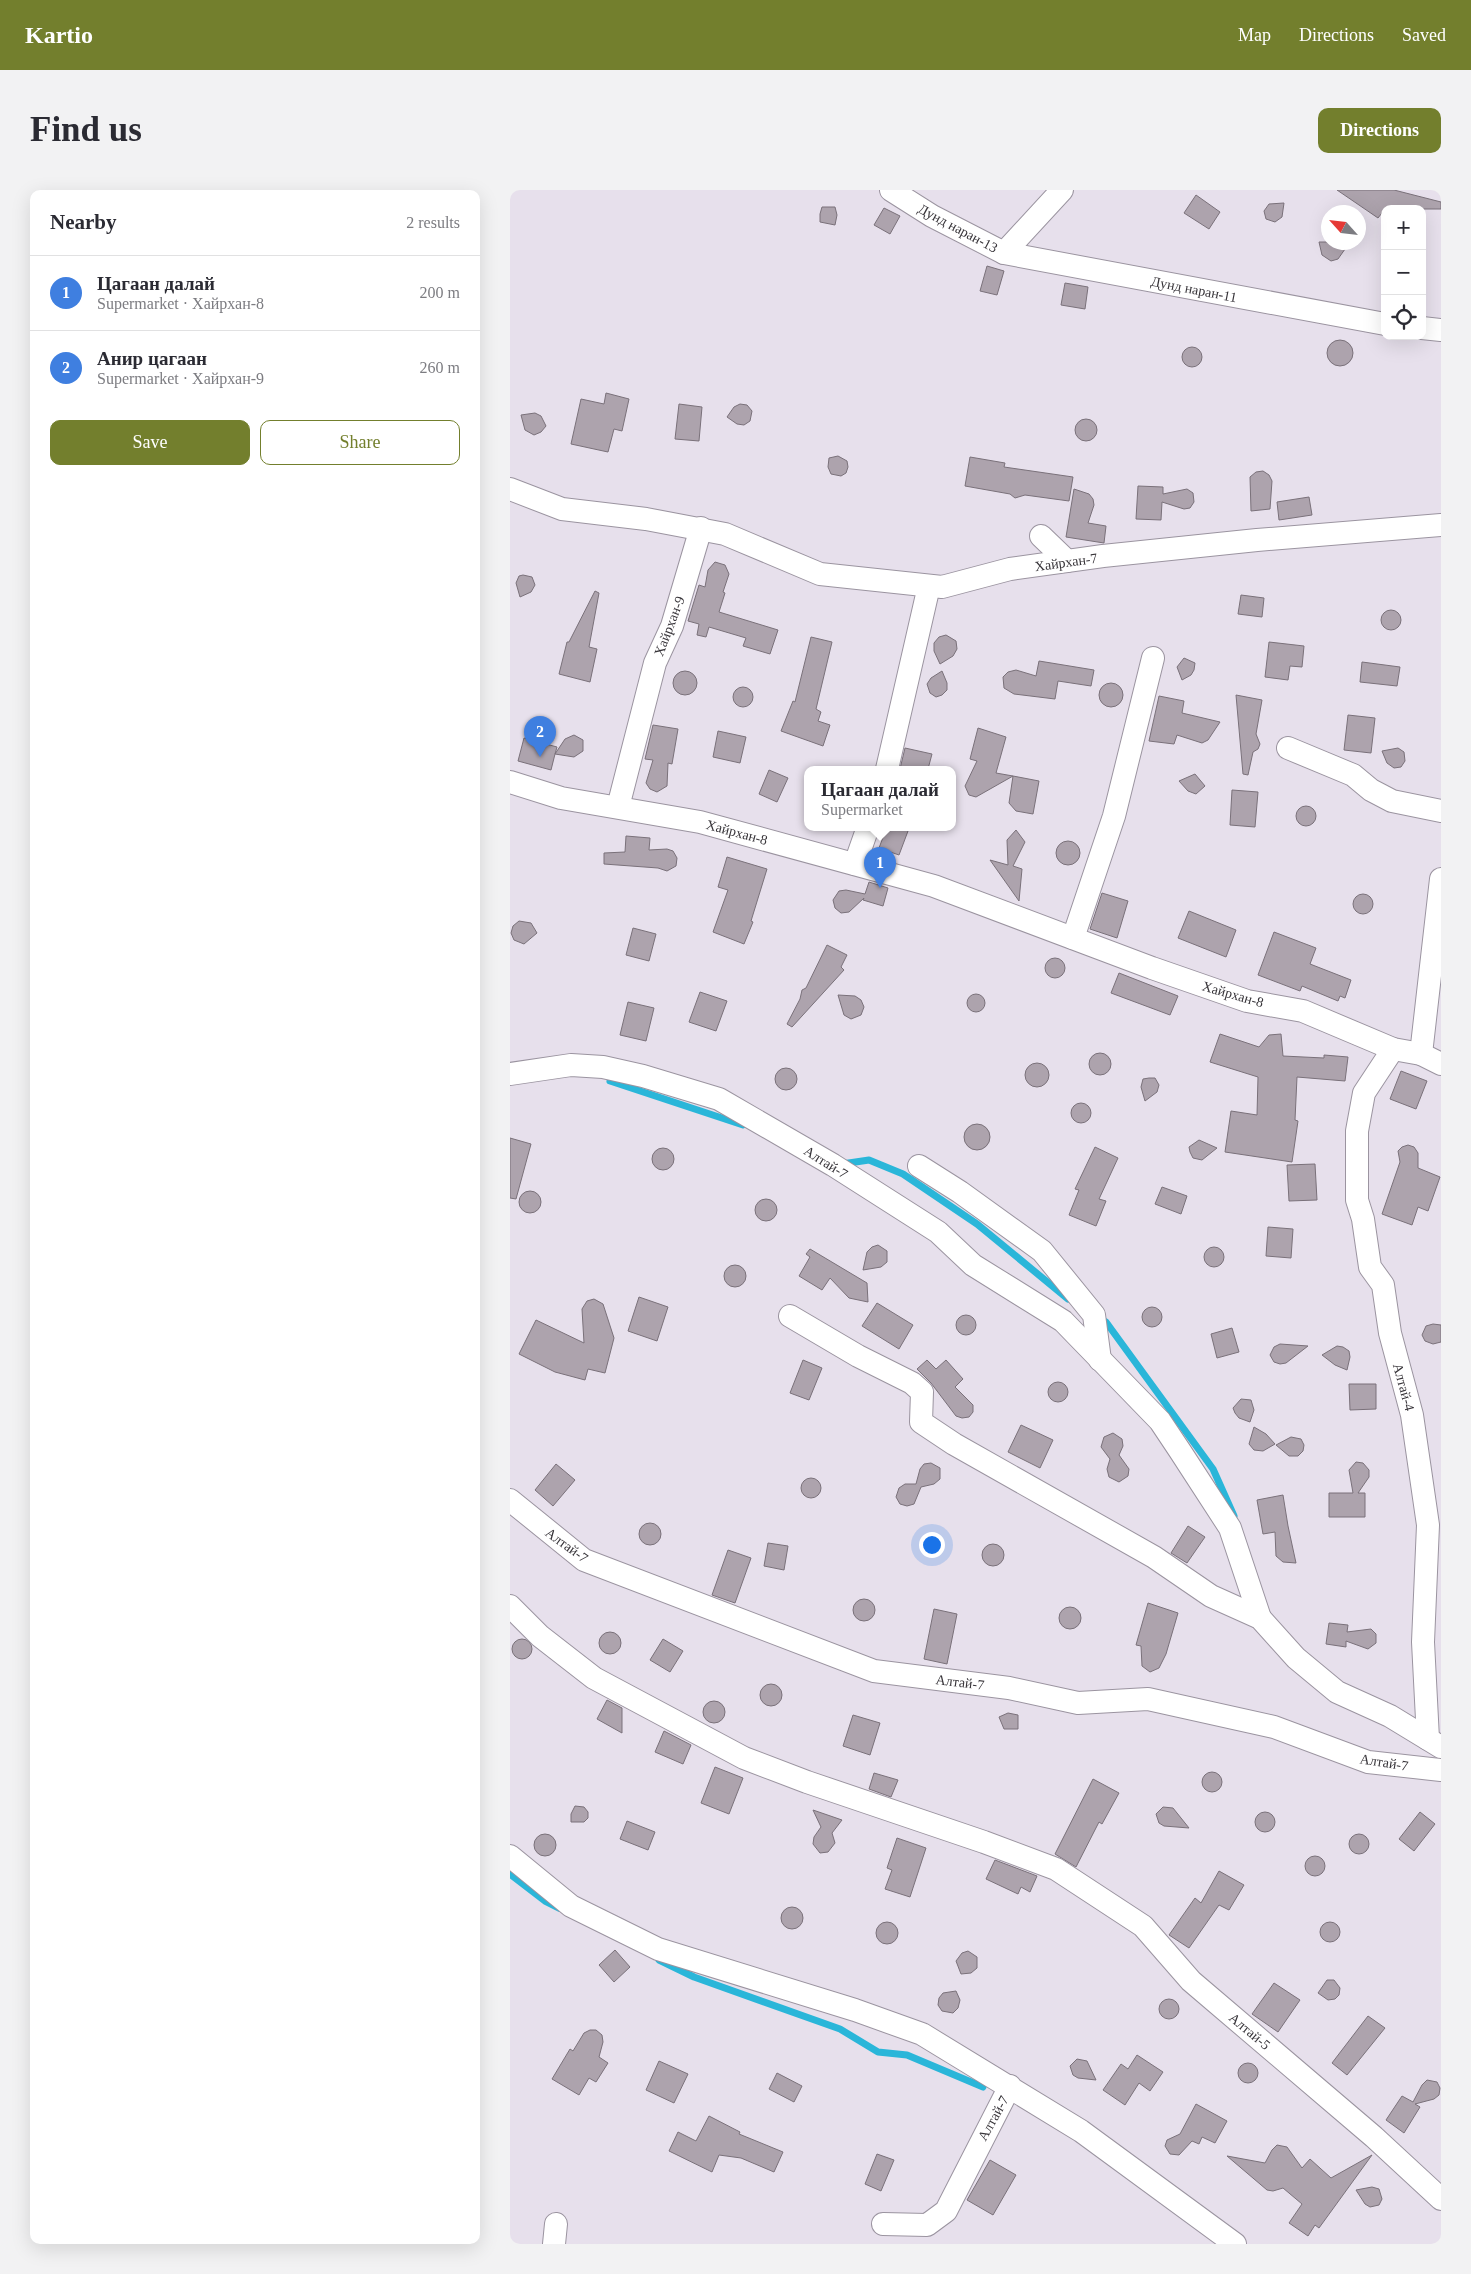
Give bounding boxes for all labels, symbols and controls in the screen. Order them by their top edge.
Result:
text: Kartio [25,22,93,48]
text: Map [1238,25,1271,45]
text: Directions [1299,25,1374,45]
text: Saved [1402,25,1446,45]
button: Directions [1318,108,1441,153]
text: Find us [30,110,142,149]
street label: Дунд наран-13 [916,201,1000,256]
north arrow [1321,205,1366,250]
map controls [1381,205,1426,340]
button: + [1381,205,1426,250]
text: Nearby [50,210,117,234]
text: 2 results [406,214,460,231]
button: − [1381,250,1426,295]
text: Цагаан далай [97,273,215,294]
street label: Дунд наран-11 [1150,274,1238,305]
text: 1 [62,284,70,301]
text: 200 m [420,284,460,301]
text: Supermarket · Хайрхан-8 [97,295,264,312]
button: locate [1381,295,1426,340]
text: Анир цагаан [97,348,207,369]
text: 2 [62,359,70,376]
text: 260 m [420,359,460,376]
text: Supermarket · Хайрхан-9 [97,370,264,387]
button: Save [50,420,250,465]
button: Share [260,420,460,465]
street label: Хайрхан-7 [1034,551,1098,574]
street label: Хайрхан-9 [651,594,688,658]
pin: 2 [524,716,556,757]
popup [804,766,956,831]
text: Цагаан далай [821,779,939,800]
text: Supermarket [821,801,903,818]
street label: Хайрхан-8 [705,817,769,848]
pin: 1 [864,847,896,888]
street label: Хайрхан-8 [1201,979,1265,1010]
street label: Алтай-7 [801,1143,850,1182]
street label: Алтай-4 [1390,1362,1417,1413]
street label: Алтай-7 [543,1525,591,1566]
your location [919,1532,945,1558]
street label: Алтай-7 [935,1672,985,1693]
street label: Алтай-7 [1359,1751,1409,1774]
street label: Алтай-5 [1226,2010,1273,2053]
street label: Алтай-7 [975,2093,1012,2143]

